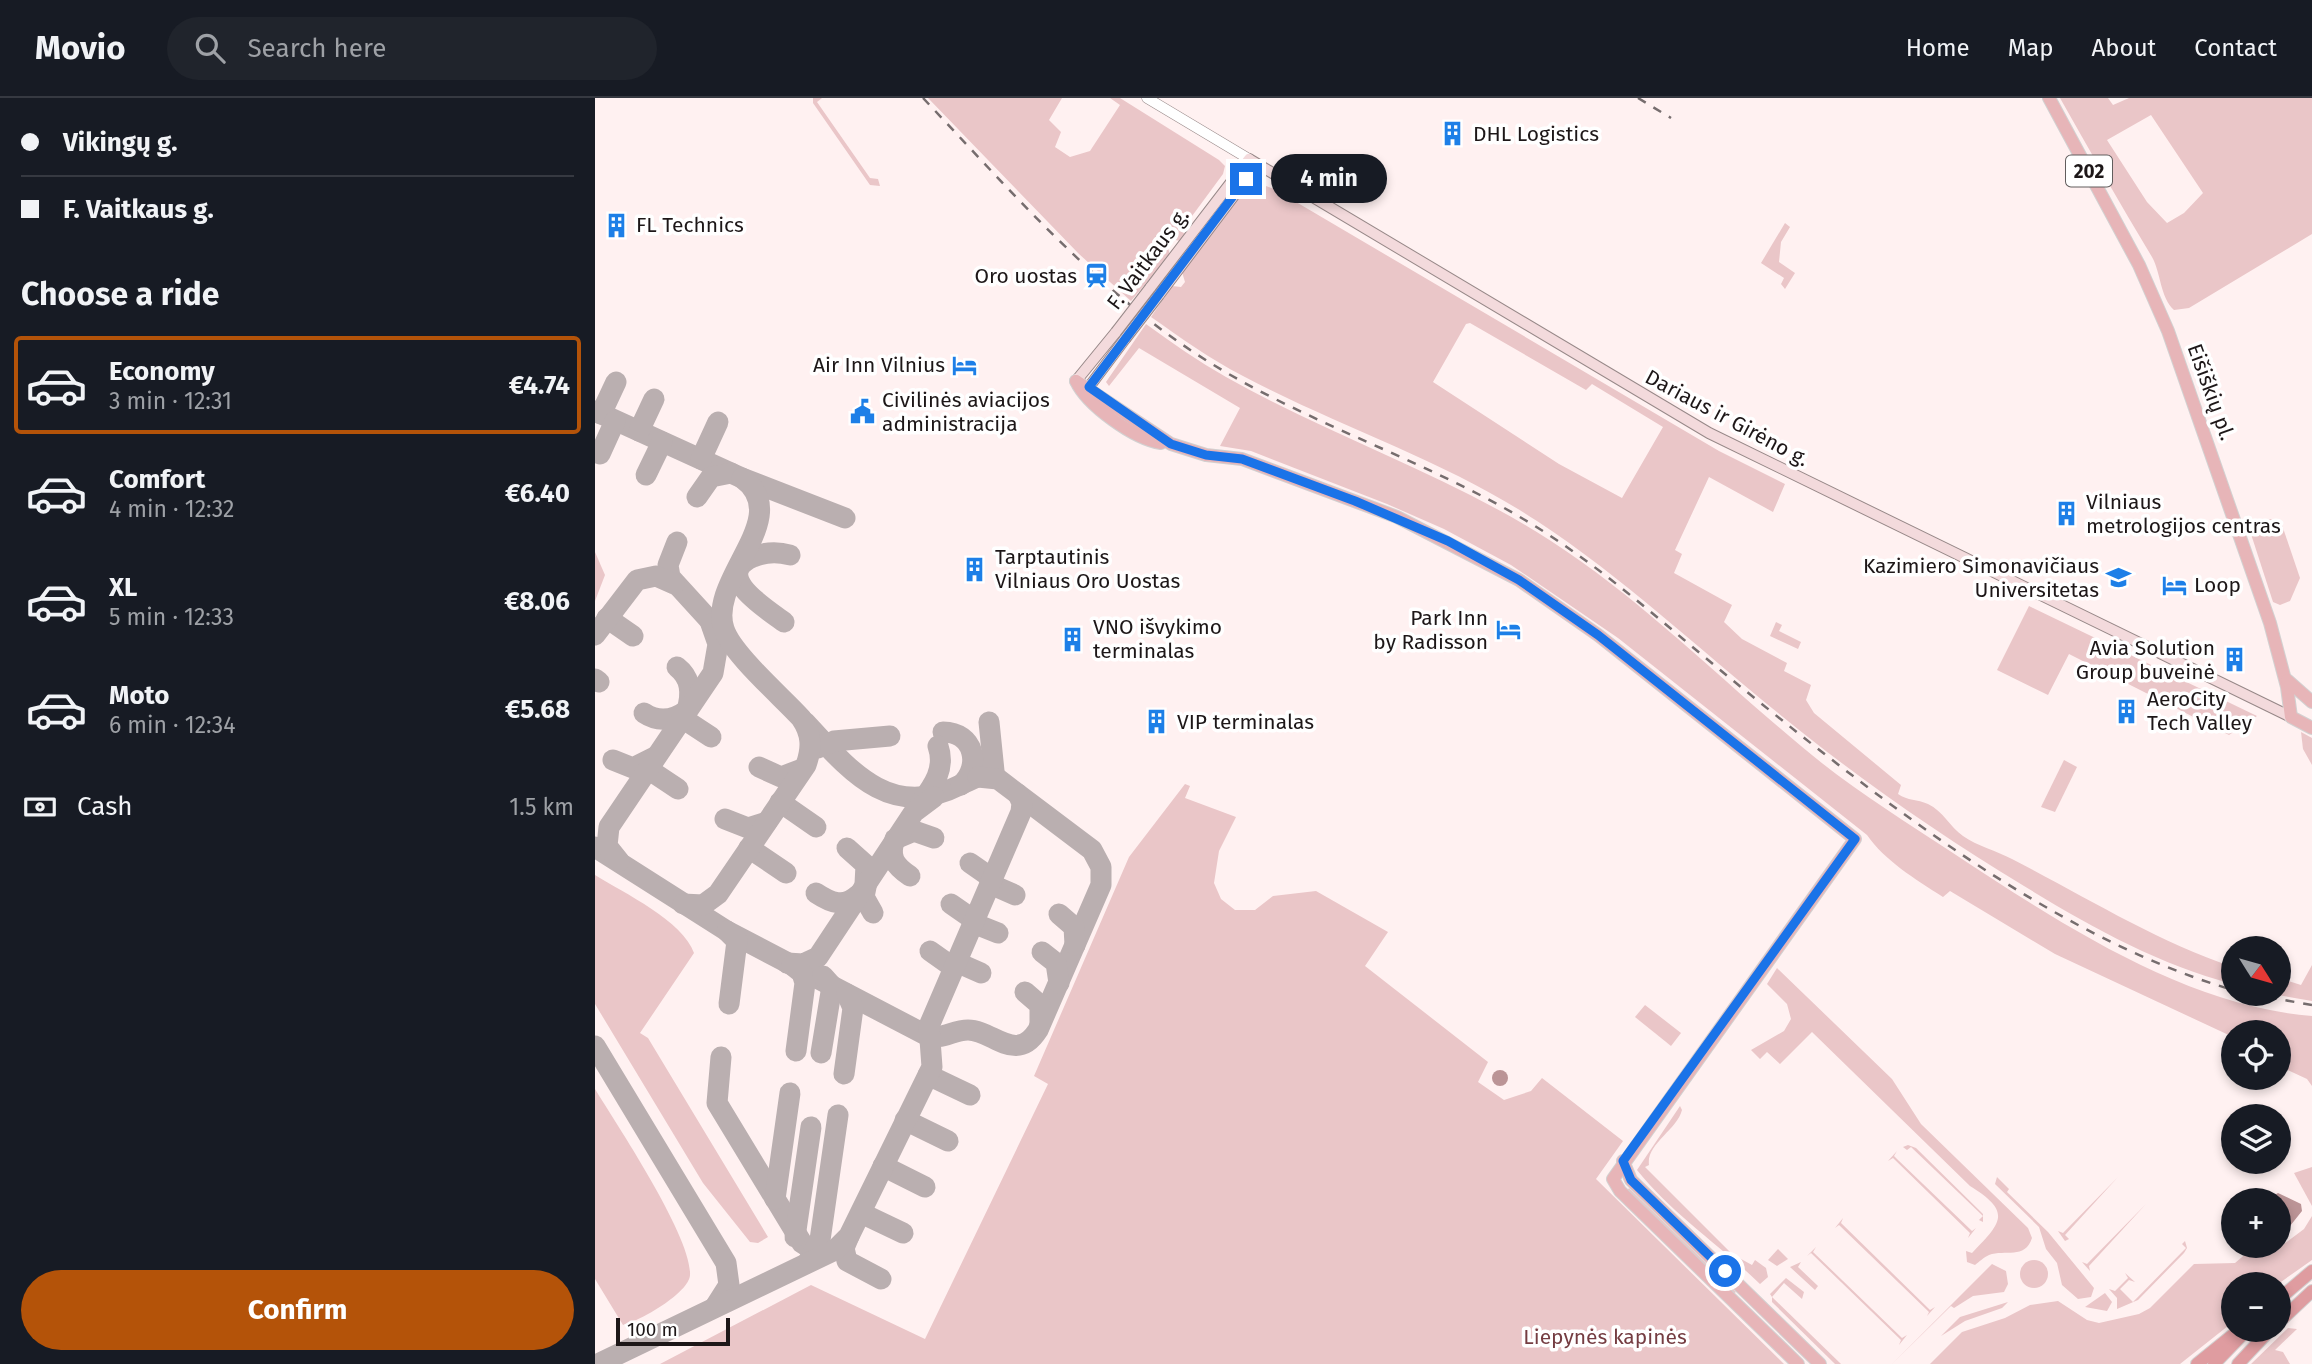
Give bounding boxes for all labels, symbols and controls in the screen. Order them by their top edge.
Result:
search box [167,17,657,80]
text: Movio [35,28,125,68]
icon: search [191,29,229,67]
text: Search here [247,33,386,64]
text: Home [1906,34,1970,62]
text: Map [2008,34,2054,62]
text: About [2092,34,2156,62]
text: Contact [2194,34,2277,62]
building icon: DHL Logistics [1439,120,1467,148]
place label: DHL Logistics [1473,121,1599,147]
text: Vikingų g. [63,127,178,158]
callout: 4 min [1271,154,1386,204]
road number: 202 [2066,156,2112,186]
route end [1230,163,1262,195]
text: 4 min [1300,164,1358,192]
text: F. Vaitkaus g. [63,194,214,225]
street label: F. Vaitkaus g. [1101,203,1195,315]
building icon: FL Technics [602,211,630,239]
place label: FL Technics [636,212,744,238]
station icon: Oro uostas [1083,262,1111,290]
place label: Oro uostas [974,263,1077,289]
text: Choose a ride [21,275,219,313]
street label: Eišiškių pl. [2182,340,2240,444]
hotel icon: Air Inn Vilnius [951,351,979,379]
place label: Air Inn Vilnius [813,352,945,378]
icon: car [25,354,88,417]
text: Economy [109,356,215,387]
street label: Dariaus ir Girėno g. [1641,364,1813,472]
text: €4.74 [509,370,570,401]
text: 3 min · 12:31 [109,387,232,415]
place label: Civilinės aviacijos administracija [882,387,1050,437]
public building icon: Civilinės aviacijos administracija [848,398,876,426]
icon: car [25,462,88,525]
text: Comfort [109,464,205,495]
text: €6.40 [505,478,570,509]
place label: Vilniaus metrologijos centras [2086,489,2281,539]
text: 4 min · 12:32 [109,495,234,523]
building icon: Vilniaus metrologijos centras [2052,500,2080,528]
place label: Tarptautinis Vilniaus Oro Uostas [995,544,1180,594]
place label: Kazimiero Simonavičiaus Universitetas [1863,553,2099,603]
building icon: Tarptautinis Vilniaus Oro Uostas [961,555,989,583]
school or university icon: Kazimiero Simonavičiaus Universitetas [2105,564,2133,592]
icon: car [25,570,88,633]
hotel icon: Loop [2160,571,2188,599]
text: XL [109,572,137,603]
place label: Loop [2194,572,2241,598]
text: €8.06 [504,586,570,617]
text: 5 min · 12:33 [109,603,234,631]
place label: Park Inn by Radisson [1373,605,1488,655]
place label: VNO išvykimo terminalas [1093,614,1222,664]
hotel icon: Park Inn by Radisson [1494,616,1522,644]
building icon: VNO išvykimo terminalas [1059,625,1087,653]
place label: Avia Solution Group buveinė [2076,635,2215,685]
building icon: Avia Solution Group buveinė [2221,646,2249,674]
icon: car [25,678,88,741]
text: Moto [109,680,169,711]
place label: AeroCity Tech Valley [2147,686,2253,736]
text: €5.68 [505,694,570,725]
building icon: AeroCity Tech Valley [2113,697,2141,725]
building icon: VIP terminalas [1143,708,1171,736]
place label: VIP terminalas [1177,709,1314,735]
text: 6 min · 12:34 [109,711,235,739]
icon: cash [21,788,59,826]
text: Cash [77,791,133,822]
text: 1.5 km [509,793,574,821]
north arrow [2221,936,2291,1006]
map controls [2221,936,2291,1342]
button: locate [2221,1020,2291,1090]
button: layers [2221,1104,2291,1174]
button: + [2221,1188,2291,1258]
route start [1709,1255,1741,1287]
button: Confirm [21,1270,574,1350]
button: − [2221,1272,2291,1342]
scale bar [616,1315,730,1347]
text: 100 m [627,1318,678,1341]
park label: Liepynės kapinės [1523,1324,1687,1350]

